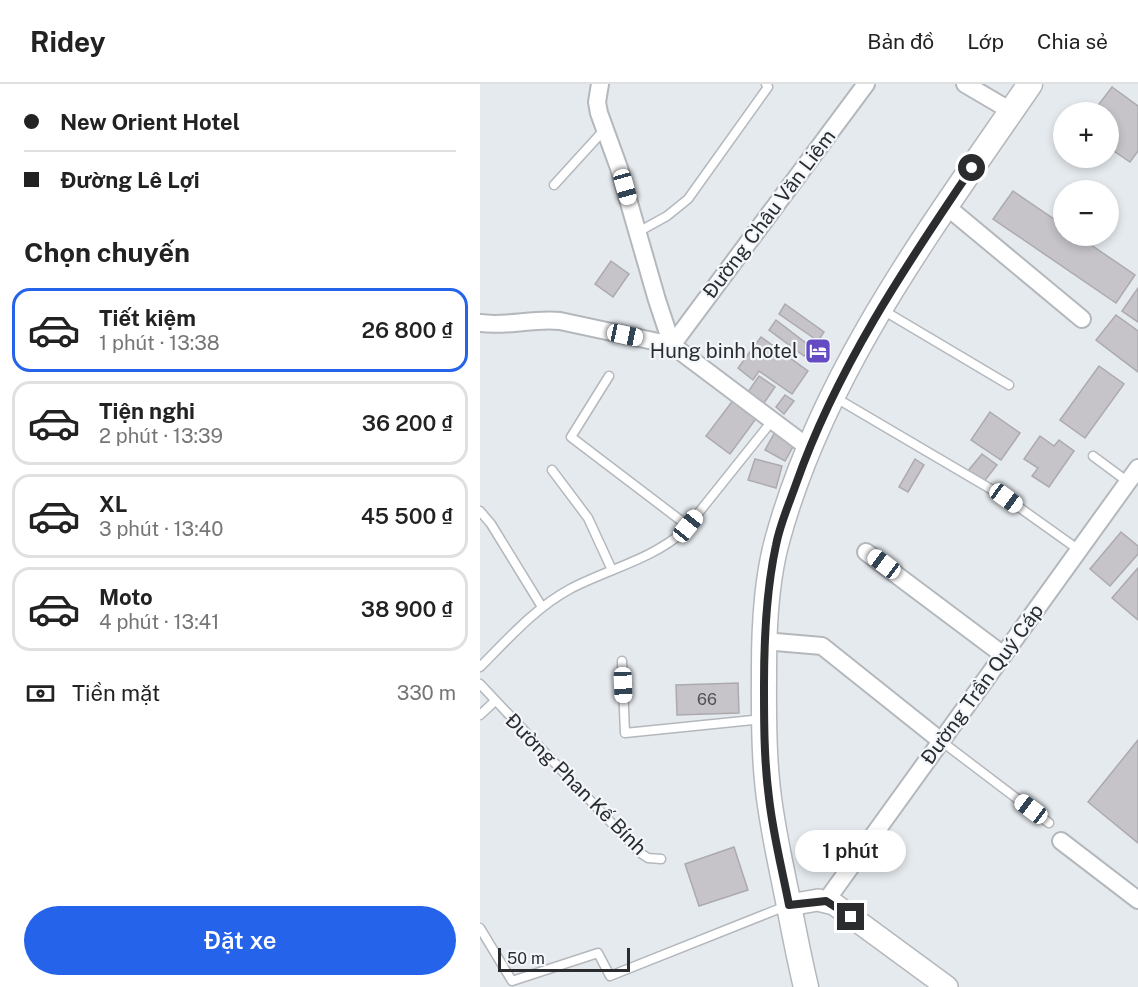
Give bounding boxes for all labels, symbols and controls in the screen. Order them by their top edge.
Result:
text: Ridey [30,25,105,58]
text: Bản đồ [867,29,934,54]
text: Lớp [967,29,1004,54]
text: Chia sẻ [1037,29,1108,54]
map controls [1053,102,1119,246]
button: + [1053,102,1119,168]
text: New Orient Hotel [60,109,240,135]
street label: Đường Châu Văn Liêm [698,125,840,303]
route start [958,154,985,181]
text: Đường Lê Lợi [60,167,200,193]
car [611,167,639,207]
button: − [1053,180,1119,246]
text: Chọn chuyến [24,236,190,268]
icon: car [27,303,81,357]
text: Tiết kiệm [99,305,196,331]
text: 26 800 ₫ [361,317,453,343]
car [606,322,644,348]
text: 1 phút · 13:38 [99,331,220,355]
hotel icon: Hung binh hotel [803,336,833,366]
place label: Hung binh hotel [650,339,798,363]
icon: car [27,396,81,450]
text: Tiện nghi [99,398,195,424]
text: 36 200 ₫ [362,410,453,436]
text: 2 phút · 13:39 [99,424,223,448]
car [986,480,1026,516]
icon: car [27,489,81,543]
text: XL [99,491,127,517]
text: 45 500 ₫ [361,503,453,529]
car [670,506,706,546]
text: 3 phút · 13:40 [99,517,223,541]
car [864,546,904,582]
icon: car [27,582,81,636]
text: Moto [99,584,153,610]
text: 38 900 ₫ [361,596,453,622]
street label: Đường Trần Quý Cáp [916,599,1048,769]
text: 4 phút · 13:41 [99,610,219,634]
car [613,667,633,703]
icon: cash [24,677,57,710]
text: Tiền mặt [72,680,160,706]
text: 330 m [397,681,456,705]
house number: 66 [697,690,717,709]
street label: Đường Phan Kế Bính [500,708,652,860]
car [1011,791,1051,827]
callout: 1 phút [796,830,907,872]
text: 1 phút [822,839,879,863]
route end [837,903,864,930]
button: Đặt xe [24,906,456,975]
scale bar [498,945,630,972]
text: 50 m [507,949,545,968]

